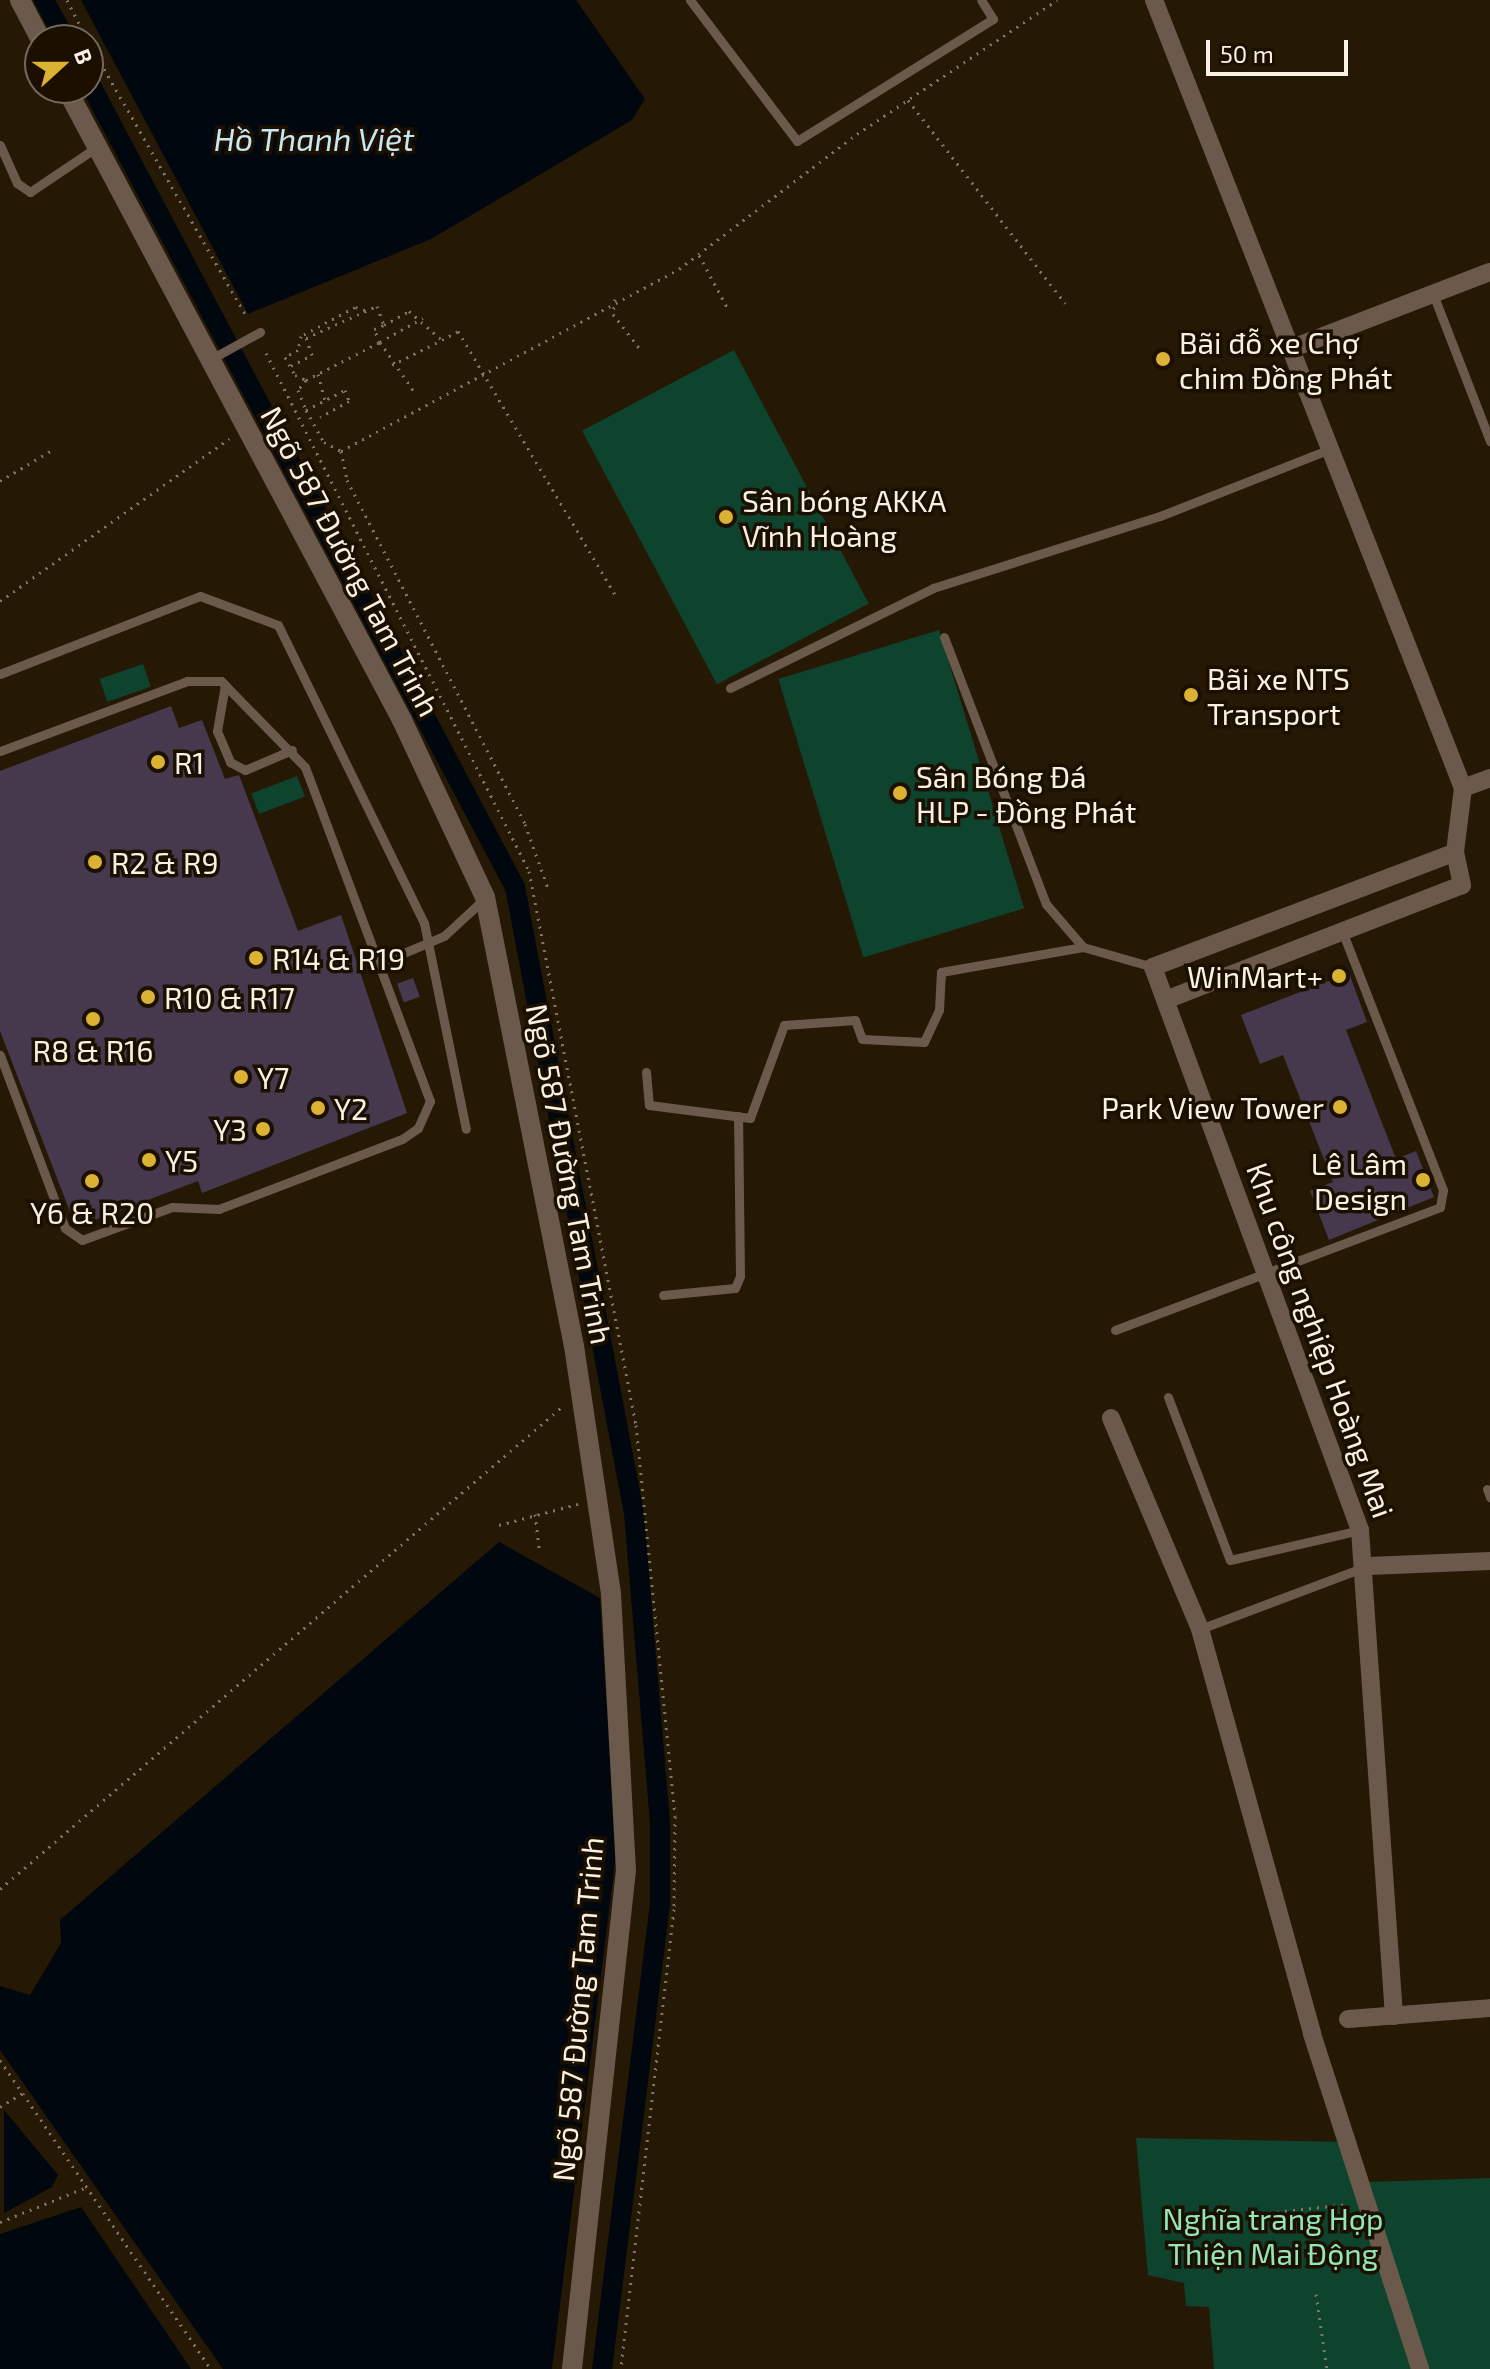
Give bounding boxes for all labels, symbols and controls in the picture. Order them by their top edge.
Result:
north arrow [24,24,104,104]
scale bar [1210,24,1352,74]
text: 50 m [1220,39,1274,68]
text: B [70,45,99,67]
water label: Hồ Thanh Việt [213,119,415,157]
place label: Bãi đỗ xe Chợ chim Đồng Phát [1179,324,1393,394]
marker: Bãi đỗ xe Chợ chim Đồng Phát [1154,350,1172,368]
street label: Ngõ 587 Đường Tam Trinh [254,399,448,723]
place label: Sân bóng AKKA Vĩnh Hoàng [742,482,947,552]
marker: Sân bóng AKKA Vĩnh Hoàng [717,508,735,526]
place label: Bãi xe NTS Transport [1207,660,1350,730]
marker: Bãi xe NTS Transport [1182,686,1200,704]
place label: R1 [174,744,204,780]
marker: R1 [149,753,167,771]
place label: Sân Bóng Đá HLP - Đồng Phát [916,758,1137,828]
marker: Sân Bóng Đá HLP - Đồng Phát [891,784,909,802]
place label: R2 & R9 [111,844,219,880]
marker: R2 & R9 [86,853,104,871]
place label: R14 & R19 [272,940,405,976]
marker: R14 & R19 [247,949,265,967]
place label: WinMart+ [1187,958,1323,994]
marker: WinMart+ [1330,967,1348,985]
place label: R10 & R17 [164,979,295,1015]
marker: R10 & R17 [139,988,157,1006]
street label: Ngõ 587 Đường Tam Trinh [519,1000,621,1348]
marker: R8 & R16 [84,1010,102,1028]
place label: R8 & R16 [33,1032,153,1068]
place label: Y7 [257,1059,289,1095]
marker: Y7 [232,1068,250,1086]
place label: Park View Tower [1099,1089,1324,1125]
place label: Y2 [334,1090,368,1126]
marker: Park View Tower [1331,1098,1349,1116]
marker: Y2 [309,1099,327,1117]
place label: Y3 [213,1111,247,1147]
marker: Y3 [254,1120,272,1138]
place label: Y5 [165,1142,198,1178]
place label: Lê Lâm Design [1311,1145,1407,1216]
marker: Y5 [140,1151,158,1169]
street label: Khu công nghiệp Hoàng Mai [1240,1158,1402,1522]
marker: Lê Lâm Design [1414,1171,1432,1189]
marker: Y6 & R20 [83,1172,101,1190]
place label: Y6 & R20 [30,1194,154,1230]
street label: Ngõ 587 Đường Tam Trinh [544,1835,610,2183]
park label: Nghĩa trang Hợp Thiện Mai Động [1162,2200,1384,2270]

